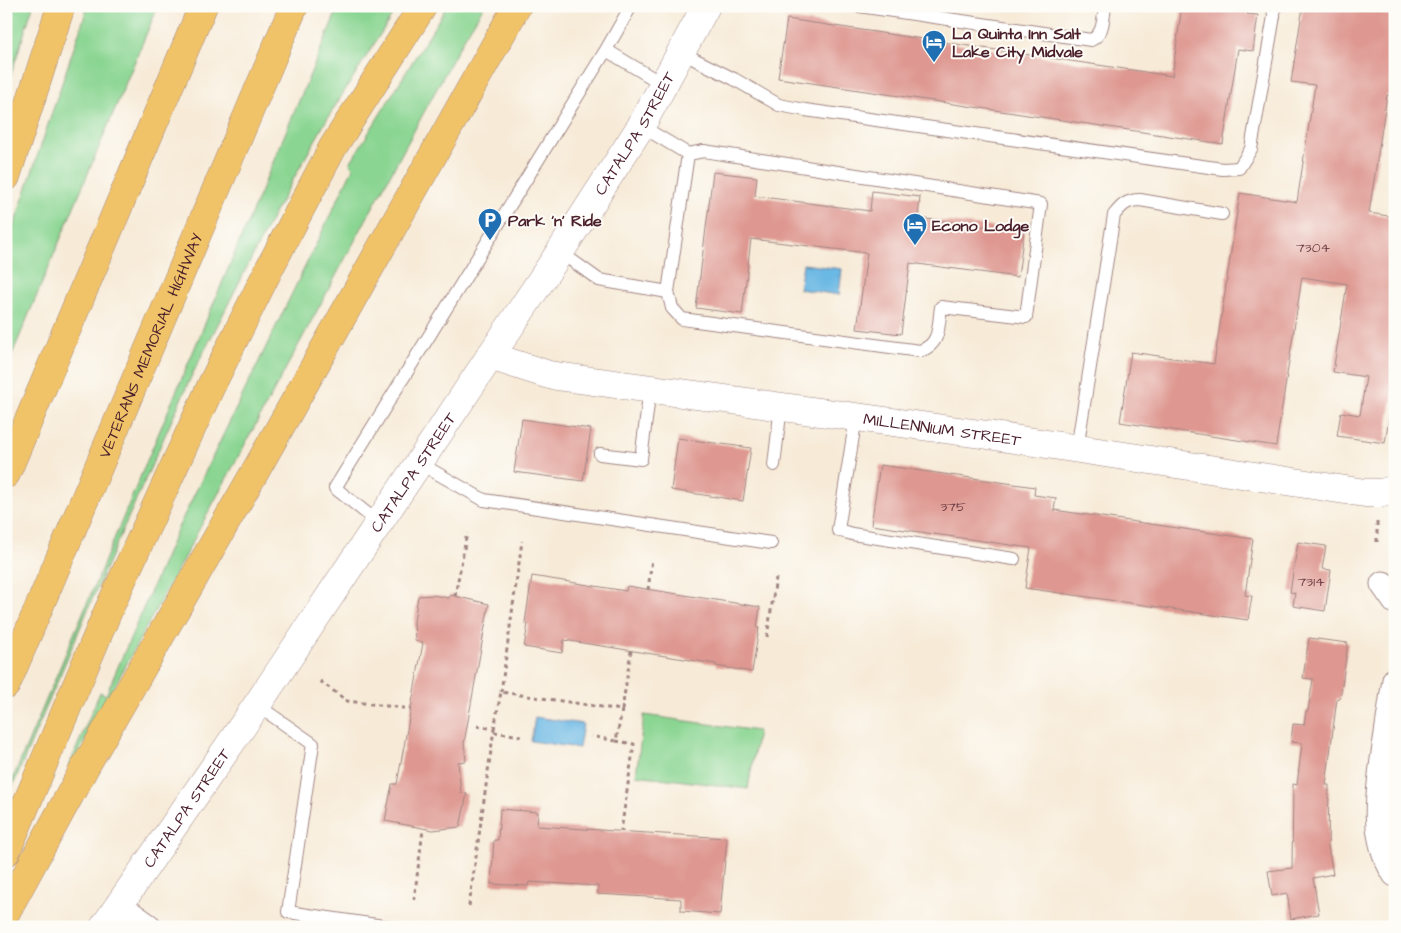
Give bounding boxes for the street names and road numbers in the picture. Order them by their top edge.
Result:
street label: CATALPA STREET [590,68,680,199]
street label: VETERANS MEMORIAL HIGHWAY [94,229,209,461]
street label: CATALPA STREET [366,408,462,537]
street label: MILLENNIUM STREET [862,408,1023,452]
street label: CATALPA STREET [138,744,236,872]

